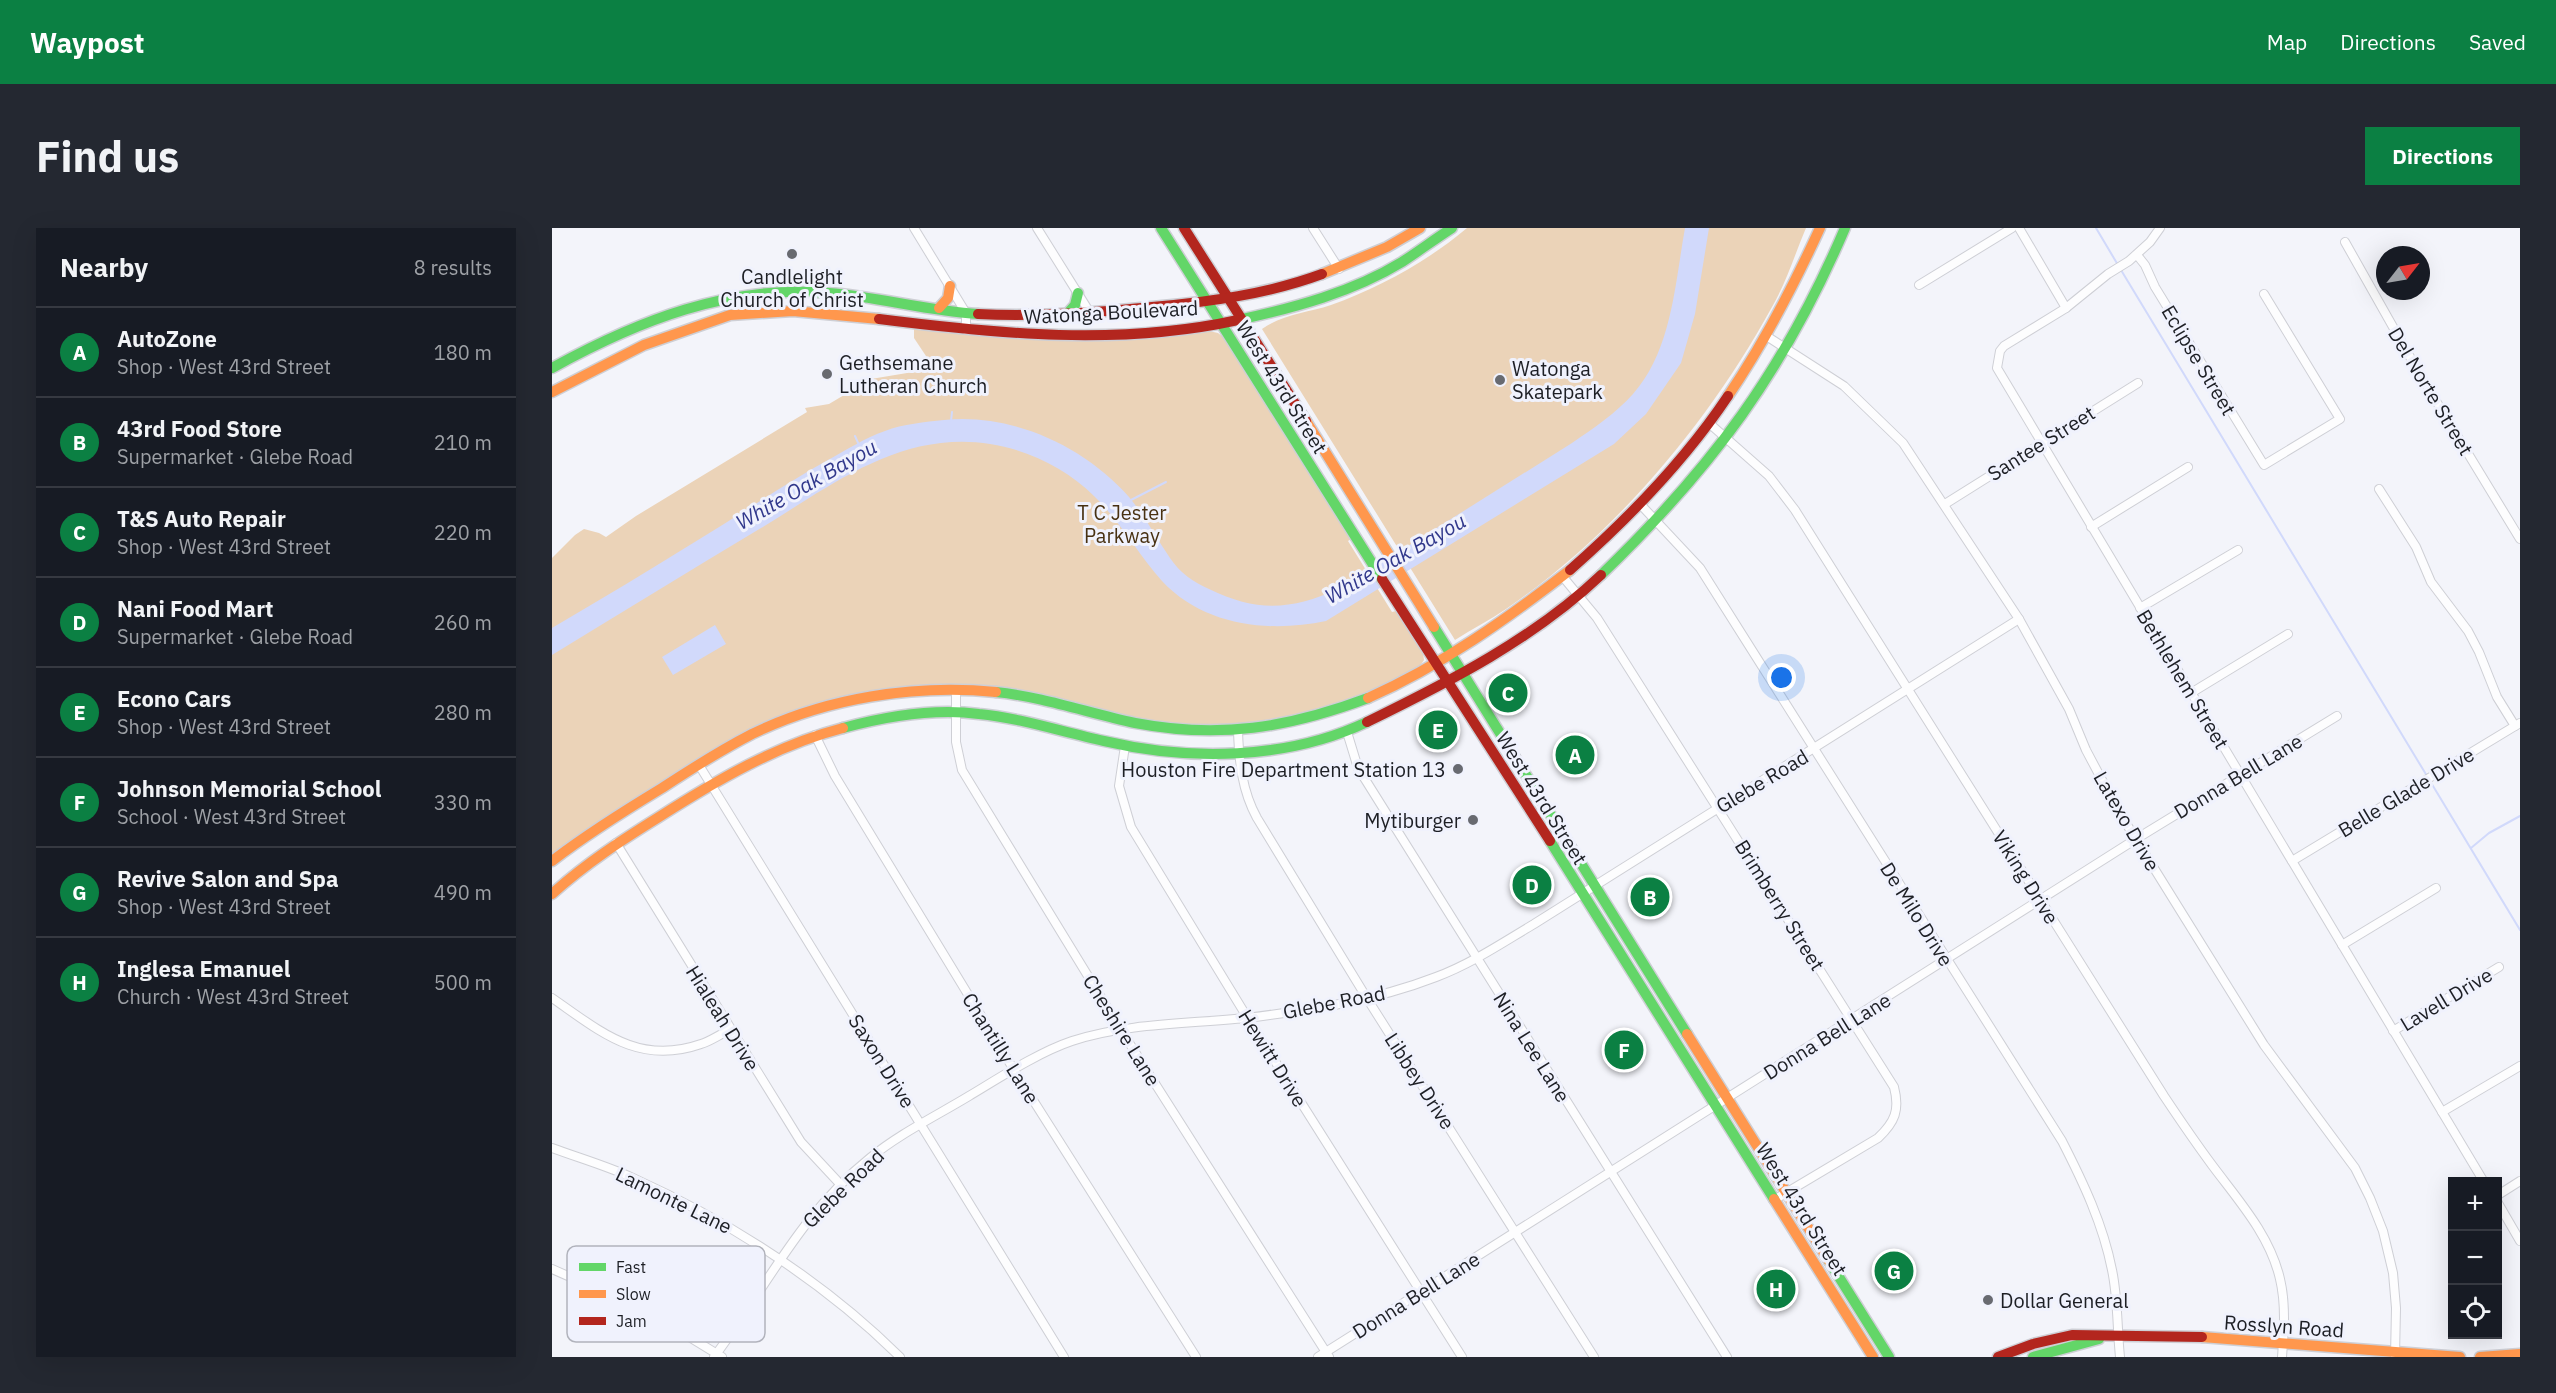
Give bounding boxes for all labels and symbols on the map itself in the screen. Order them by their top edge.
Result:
north arrow [2376,246,2430,300]
marker: Candlelight Church of Christ [785,247,799,261]
place label: Candlelight Church of Christ [720,263,864,313]
street label: Watonga Boulevard [1023,294,1199,330]
street label: Eclipse Street [2156,300,2242,420]
street label: West 43rd Street [1230,315,1334,459]
street label: Del Norte Street [2382,322,2480,460]
place label: Gethsemane Lutheran Church [839,349,987,399]
place label: Watonga Skatepark [1512,355,1603,405]
marker: Gethsemane Lutheran Church [820,367,834,381]
marker: Watonga Skatepark [1493,373,1507,387]
street label: Santee Street [1982,399,2100,487]
water label: White Oak Bayou [730,432,882,536]
park label: T C Jester Parkway [1077,499,1167,549]
water label: White Oak Bayou [1319,506,1471,610]
street label: Bethlehem Street [2131,604,2235,754]
your location [1767,663,1796,692]
pin: C [1488,670,1528,716]
pin: E [1418,708,1458,752]
street label: West 43rd Street [1490,726,1594,870]
street label: Donna Bell Lane [2169,727,2307,825]
pin: A [1556,732,1594,778]
street label: Belle Glade Drive [2333,741,2479,843]
street label: Glebe Road [1711,743,1813,819]
place label: Houston Fire Department Station 13 [1121,756,1446,783]
marker: Houston Fire Department Station 13 [1451,762,1465,776]
street label: Latexo Drive [2088,766,2166,876]
place label: Mytiburger [1364,807,1461,834]
marker: Mytiburger [1466,813,1480,827]
street label: Viking Drive [1987,825,2065,929]
street label: Brimberry Street [1729,834,1831,976]
street label: De Milo Drive [1874,857,1960,971]
pin: D [1512,862,1552,908]
pin: B [1630,874,1670,920]
street label: Hialeah Drive [680,960,766,1076]
street label: Lavell Drive [2395,961,2497,1037]
street label: Cheshire Lane [1077,969,1167,1091]
street label: Glebe Road [1281,979,1387,1025]
street label: Donna Bell Lane [1758,986,1896,1086]
street label: Chantilly Lane [956,987,1046,1109]
street label: Nina Lee Lane [1487,987,1577,1107]
street label: Hewitt Drive [1232,1004,1314,1112]
street label: Saxon Drive [842,1009,922,1113]
street label: Libbey Drive [1379,1027,1461,1135]
pin: F [1604,1028,1644,1072]
street label: West 43rd Street [1750,1137,1854,1281]
street label: Glebe Road [796,1142,890,1234]
street label: Lamonte Lane [611,1160,737,1240]
street label: Donna Bell Lane [1347,1245,1485,1345]
legend [567,1246,765,1342]
pin: G [1874,1248,1914,1294]
text: Fast [616,1257,646,1277]
pin: H [1756,1266,1796,1312]
text: Slow [616,1284,651,1304]
place label: Dollar General [2000,1287,2129,1314]
marker: Dollar General [1981,1293,1995,1307]
street label: Rosslyn Road [2223,1308,2345,1344]
text: Jam [616,1311,647,1331]

